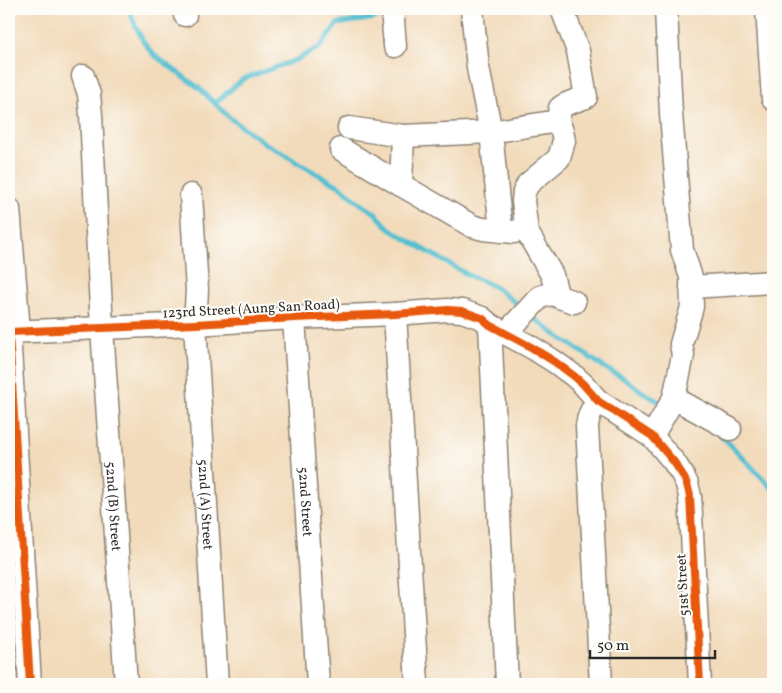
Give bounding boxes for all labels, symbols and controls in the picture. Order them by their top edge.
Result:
street label: 123rd Street (Aung San Road) [162,295,340,324]
street label: 52nd (A) Street [192,459,217,551]
street label: 52nd (B) Street [100,461,125,552]
street label: 52nd Street [293,466,316,537]
street label: 51st Street [672,553,695,617]
scale bar [590,628,714,660]
text: 50 m [597,636,629,657]

